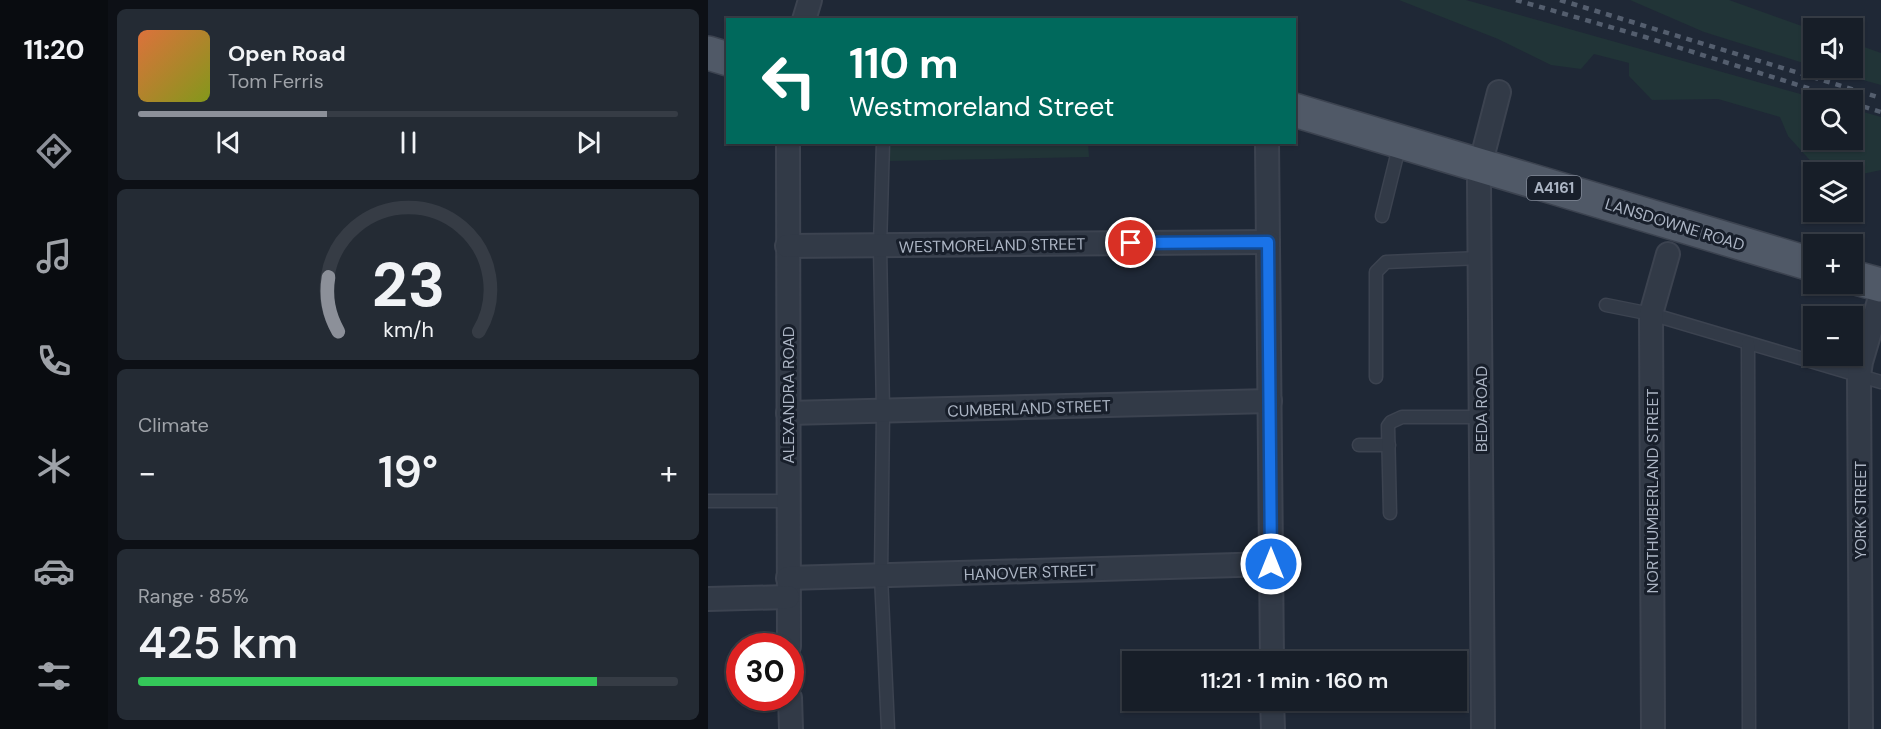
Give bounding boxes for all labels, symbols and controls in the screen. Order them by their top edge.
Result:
map controls [1803,18,1863,366]
button: sound [1803,18,1863,78]
text: 11:20 [24,32,85,67]
text: 110 m [849,36,959,91]
text: Open Road [228,39,346,68]
icon: left [750,42,828,120]
text: Tom Ferris [228,68,324,94]
text: Westmoreland Street [849,89,1114,124]
button: search [1803,90,1863,150]
icon: previous [212,126,245,159]
icon: pause [392,126,425,159]
icon: next [572,126,605,159]
icon: directions [33,130,75,172]
button: layers [1803,162,1863,222]
road number: A4161 [1527,176,1581,200]
street label: LANSDOWNE ROAD [1602,193,1747,256]
pin [1105,217,1156,268]
icon: arrive [1114,226,1147,259]
street label: WESTMORELAND STREET [898,233,1086,258]
button: + [1803,234,1863,294]
icon: music [33,235,75,277]
text: 23 [371,244,445,325]
button: − [1803,306,1863,366]
text: km/h [383,316,433,344]
street label: ALEXANDRA ROAD [778,326,799,464]
icon: phone [33,340,75,382]
street label: BEDA ROAD [1471,366,1492,452]
street label: NORTHUMBERLAND STREET [1642,389,1663,593]
street label: CUMBERLAND STREET [947,395,1111,422]
text: Climate [138,412,209,438]
text: 19° [378,442,438,501]
icon: climate [33,445,75,487]
text: − [138,451,156,494]
text: + [660,451,678,494]
street label: YORK STREET [1850,461,1871,559]
position arrow [1239,532,1303,596]
icon: car [33,550,75,592]
street label: HANOVER STREET [963,560,1097,585]
text: Range · 85% [138,583,249,609]
text: 425 km [138,613,298,672]
speed limit sign: 30 [726,633,804,711]
icon: filters [33,655,75,697]
text: 11:21 · 1 min · 160 m [1201,666,1388,695]

